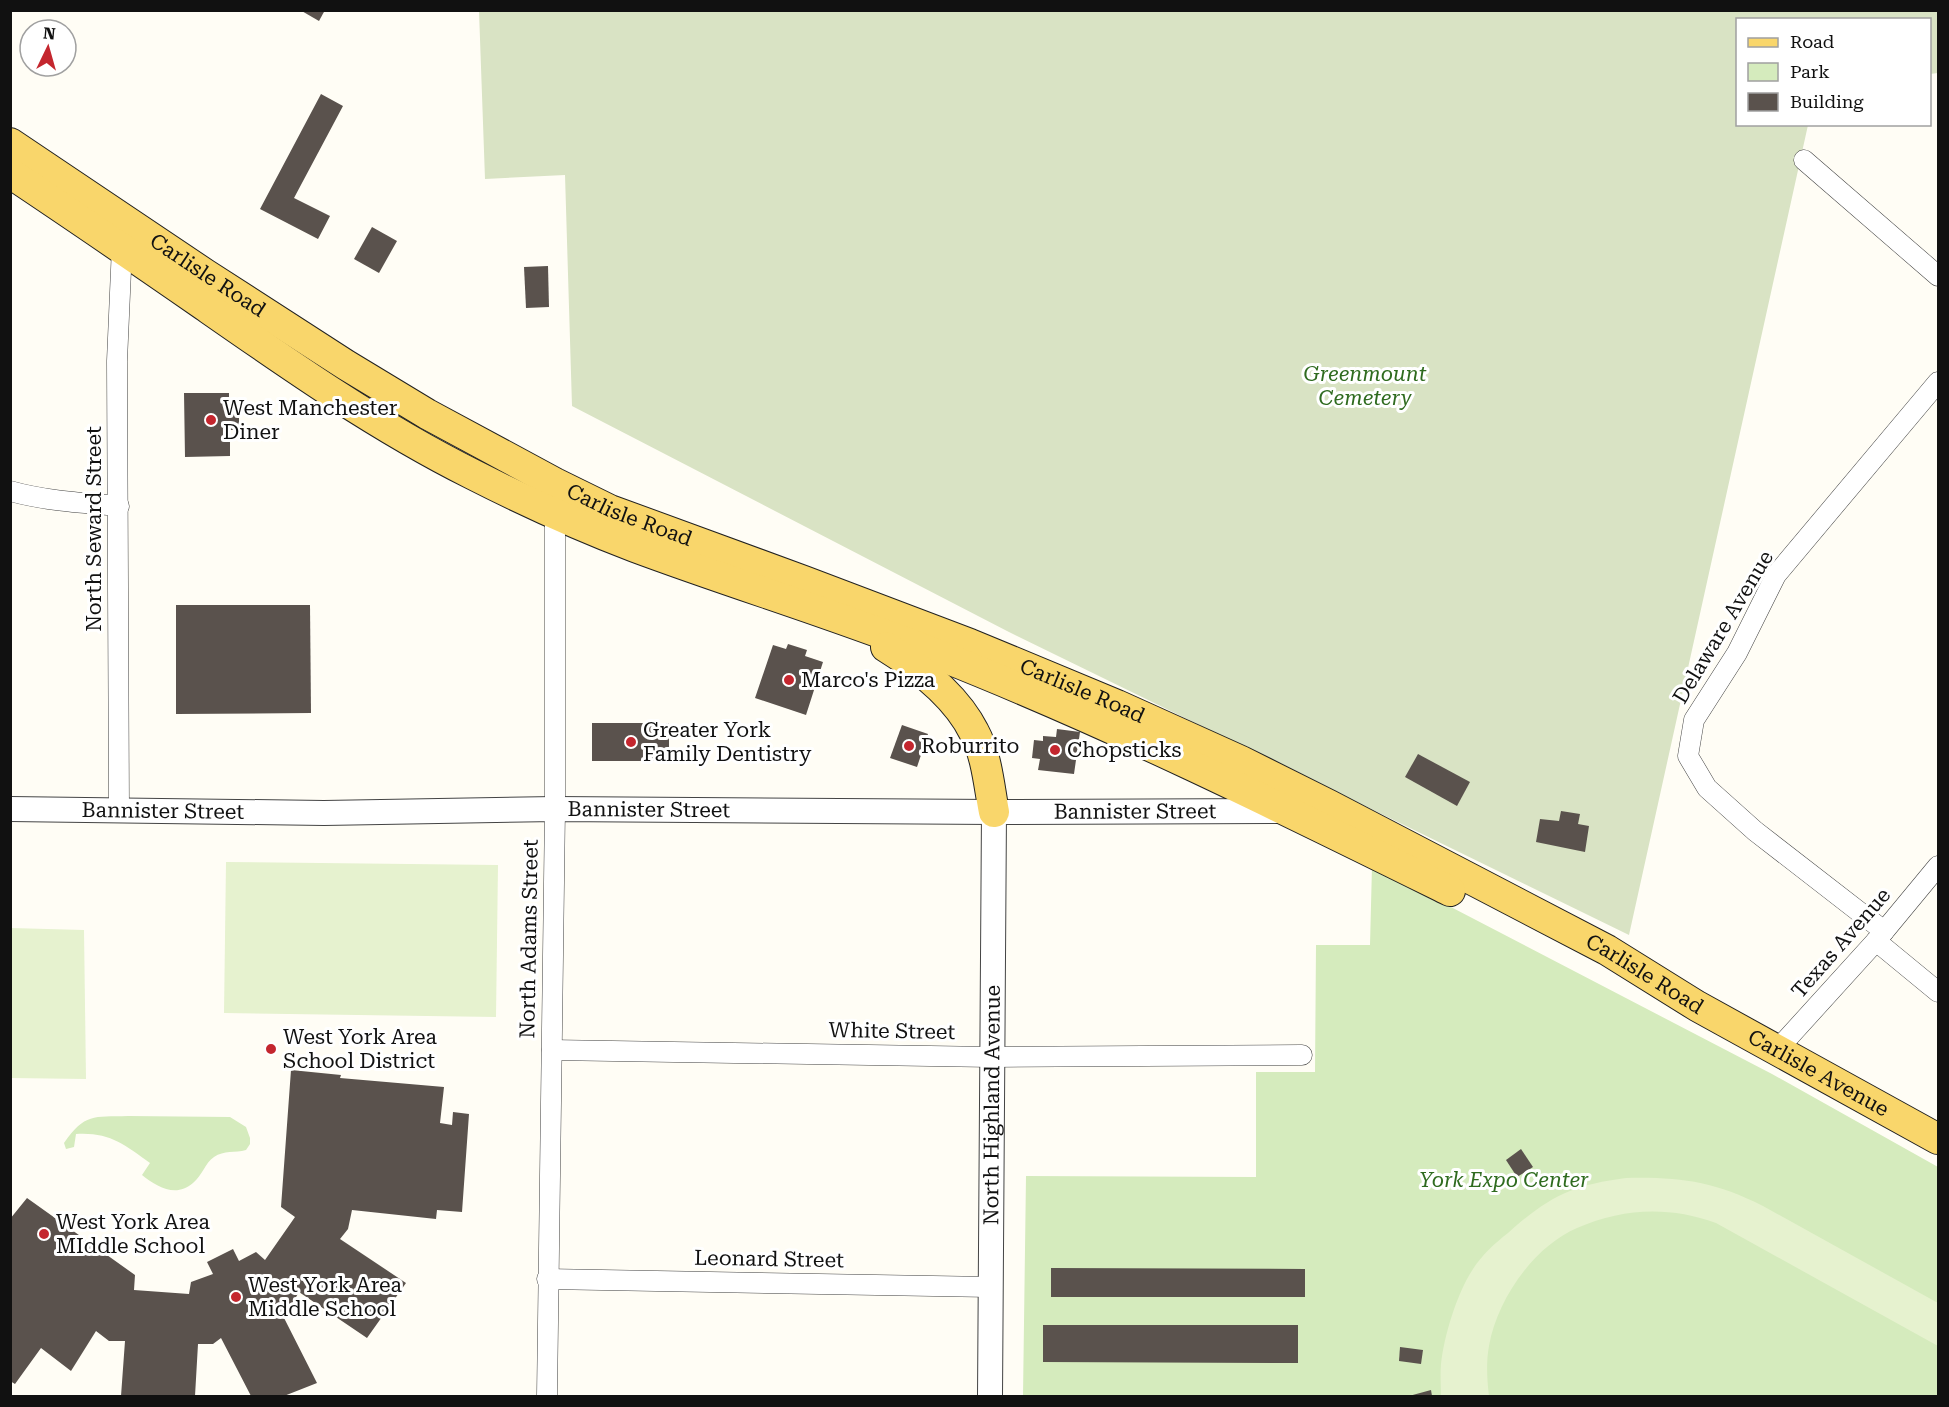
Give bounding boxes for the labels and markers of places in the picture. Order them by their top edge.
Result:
place label: West Manchester Diner [223,396,398,444]
marker: West Manchester Diner [204,413,218,427]
place label: Marco's Pizza [801,668,936,692]
marker: Marco's Pizza [782,673,796,687]
place label: Greater York Family Dentistry [643,718,812,766]
place label: Roburrito [921,734,1019,758]
marker: Greater York Family Dentistry [624,735,638,749]
place label: Chopsticks [1067,738,1182,762]
marker: Roburrito [902,739,916,753]
marker: Chopsticks [1048,743,1062,757]
place label: West York Area School District [283,1025,438,1073]
marker: West York Area School District [264,1042,278,1056]
place label: West York Area MIddle School [56,1210,211,1258]
marker: West York Area MIddle School [37,1227,51,1241]
place label: West York Area Middle School [248,1273,403,1321]
marker: West York Area Middle School [229,1290,243,1304]

